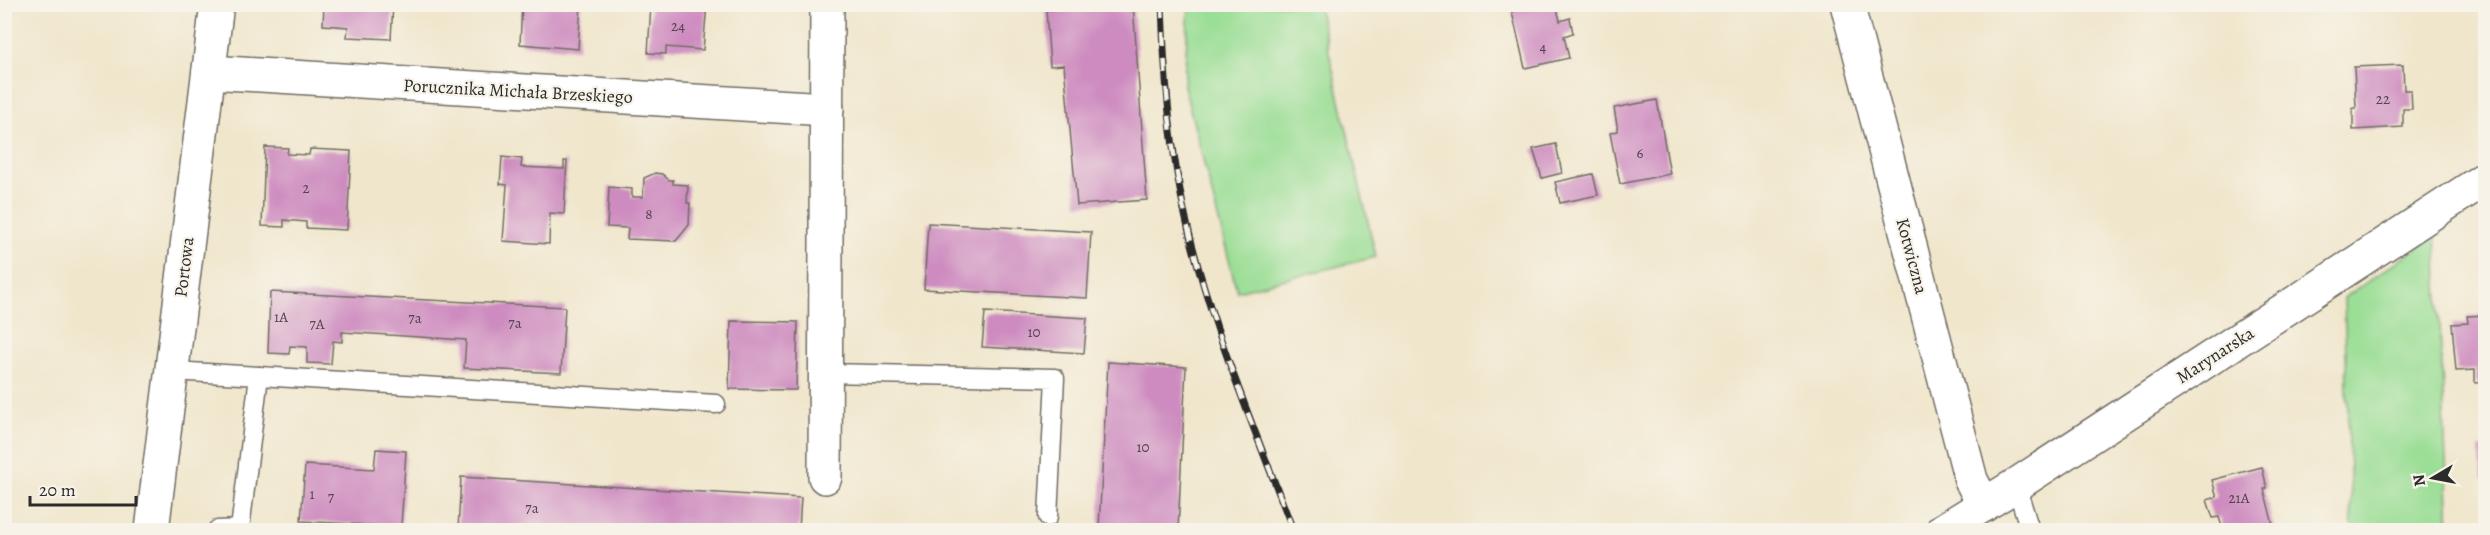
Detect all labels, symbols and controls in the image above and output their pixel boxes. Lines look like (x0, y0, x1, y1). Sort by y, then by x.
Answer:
house number: 24 (671, 16, 685, 36)
house number: 4 (1540, 37, 1547, 57)
street label: Porucznika Michała Brzeskiego (403, 73, 633, 109)
house number: 22 (2376, 89, 2390, 109)
house number: 6 (1637, 143, 1644, 163)
house number: 2 (302, 178, 310, 198)
house number: 8 (645, 204, 653, 224)
street label: Kotwiczna (1890, 215, 1934, 297)
street label: Portowa (168, 235, 200, 298)
house number: 1A (274, 307, 288, 327)
house number: 7a (408, 308, 422, 328)
house number: 7a (508, 313, 522, 333)
house number: 7A (309, 314, 325, 334)
street label: Marynarska (2172, 321, 2259, 389)
house number: 10 (1027, 322, 1041, 342)
house number: 10 (1136, 437, 1150, 457)
north arrow (2403, 448, 2463, 508)
scale bar (30, 469, 136, 507)
text: N (2407, 472, 2431, 488)
text: 20 m (39, 478, 76, 502)
house number: 1 (309, 484, 315, 504)
house number: 7 (328, 487, 335, 507)
house number: 21A (2228, 488, 2250, 508)
house number: 7a (525, 498, 539, 518)

